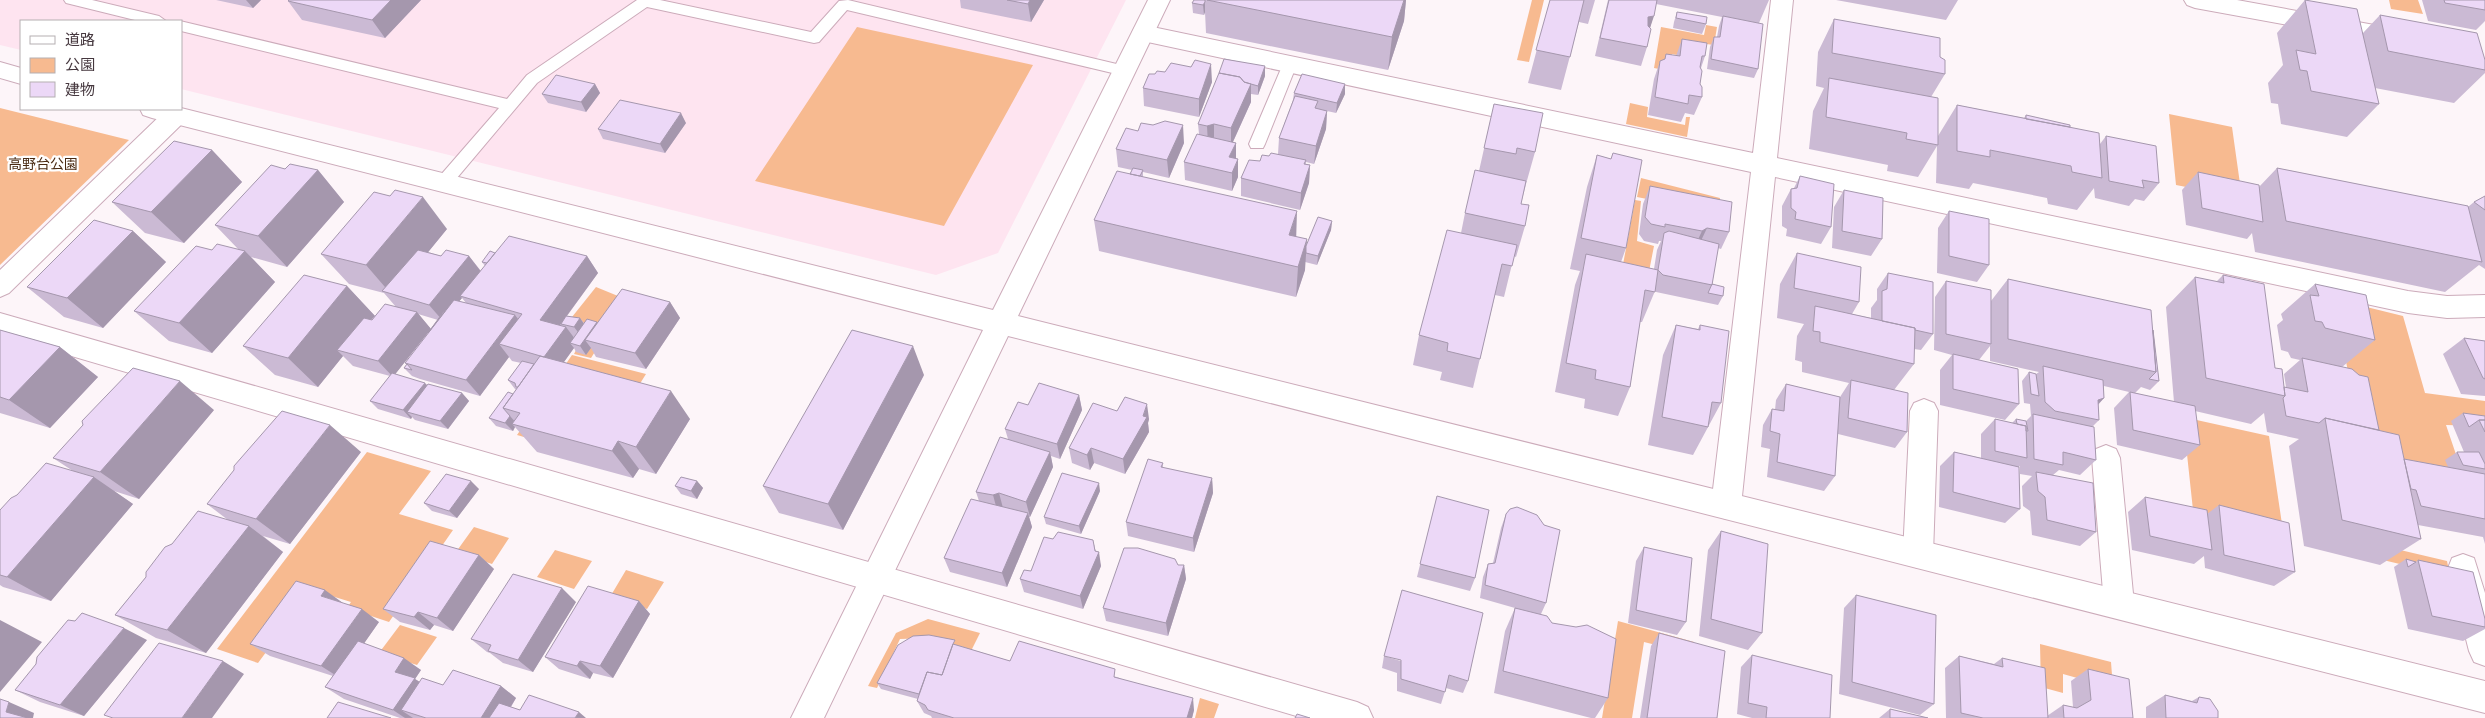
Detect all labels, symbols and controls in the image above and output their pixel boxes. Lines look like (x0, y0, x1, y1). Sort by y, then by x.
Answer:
legend (20, 20, 182, 110)
text: 道路 (65, 30, 95, 48)
text: 公園 (65, 55, 95, 73)
text: 建物 (65, 80, 95, 98)
park label: 高野台公園 (8, 155, 78, 172)

